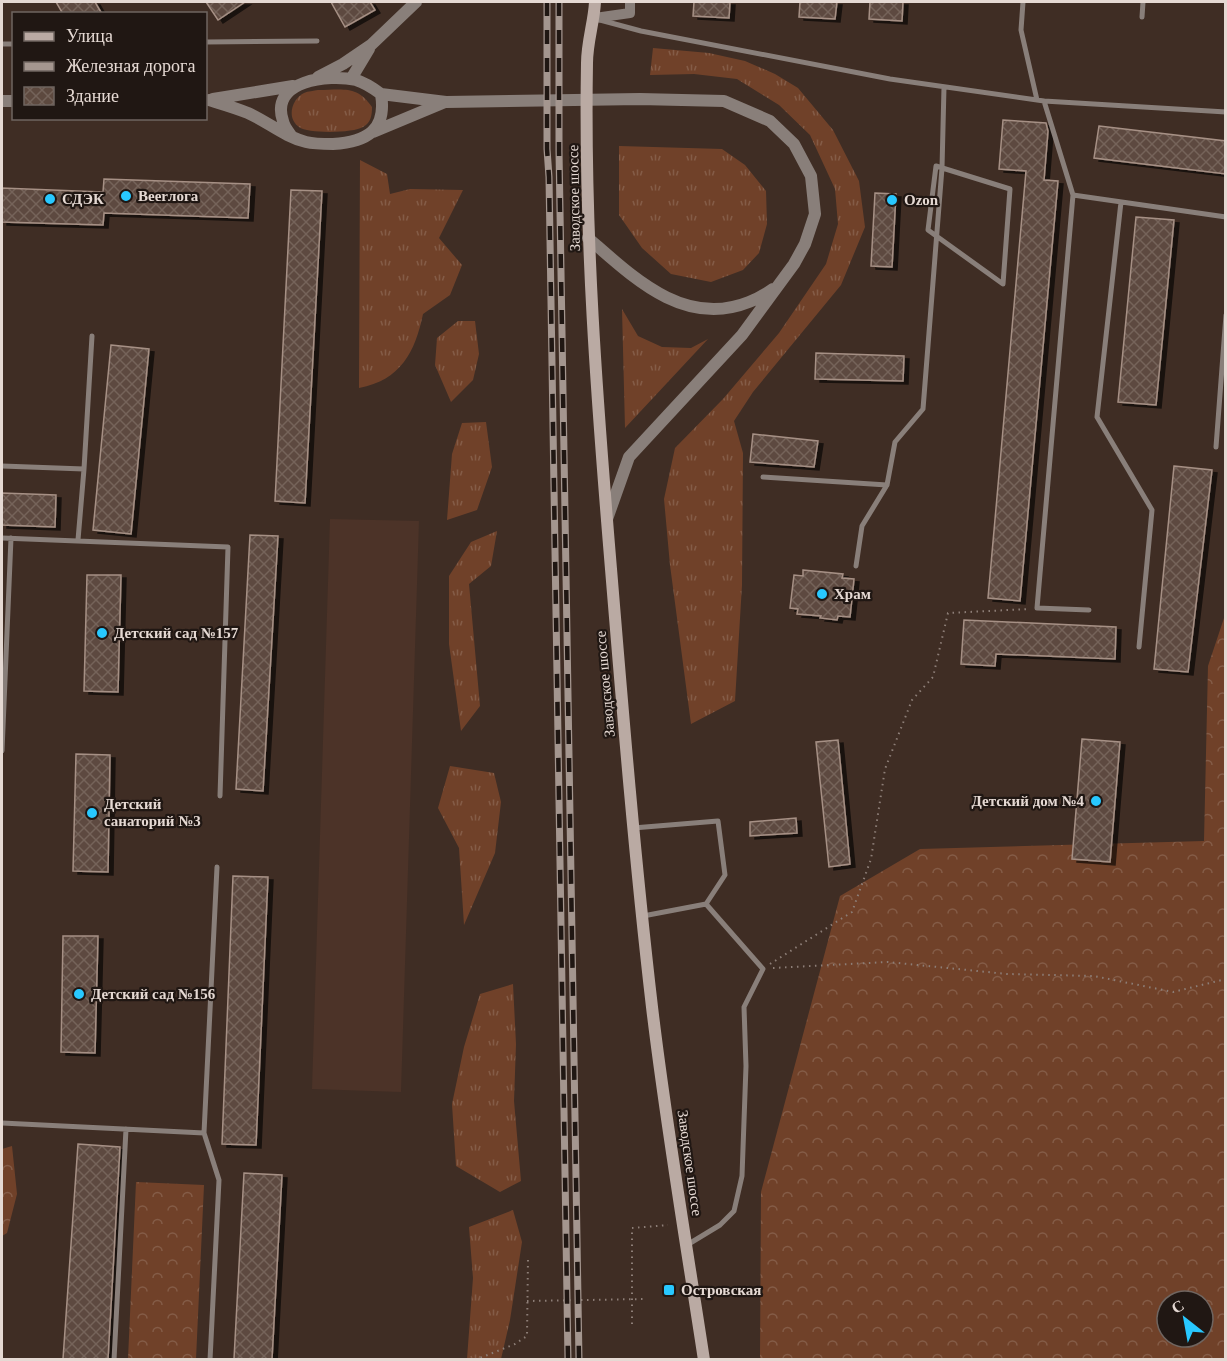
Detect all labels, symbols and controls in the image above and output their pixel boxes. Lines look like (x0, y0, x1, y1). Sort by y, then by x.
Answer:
legend (12, 12, 207, 120)
text: Улица (66, 26, 113, 46)
text: Железная дорога (66, 56, 195, 76)
text: Здание (66, 86, 119, 106)
street label: Заводское шоссе (565, 144, 583, 251)
place label: Beerлога (138, 188, 199, 204)
marker: Beerлога (119, 189, 133, 203)
place label: СДЭК (62, 191, 104, 207)
marker: СДЭК (43, 192, 57, 206)
place label: Ozon (904, 192, 939, 208)
marker: Ozon (885, 193, 899, 207)
place label: Храм (834, 586, 871, 602)
marker: Храм (815, 587, 829, 601)
place label: Детский сад №157 (114, 625, 239, 641)
marker: Детский сад №157 (95, 626, 109, 640)
street label: Заводское шоссе (592, 630, 618, 738)
place label: Детский дом №4 (972, 793, 1084, 809)
marker: Детский дом №4 (1089, 794, 1103, 808)
place label: Детский санаторий №3 (104, 796, 201, 829)
marker: Детский санаторий №3 (85, 806, 99, 820)
place label: Детский сад №156 (91, 986, 216, 1002)
marker: Детский сад №156 (72, 987, 86, 1001)
street label: Заводское шоссе (675, 1109, 705, 1217)
place label: Островская (681, 1282, 761, 1298)
marker: Островская (662, 1283, 676, 1297)
north arrow (1155, 1289, 1215, 1349)
text: С (1168, 1296, 1187, 1317)

